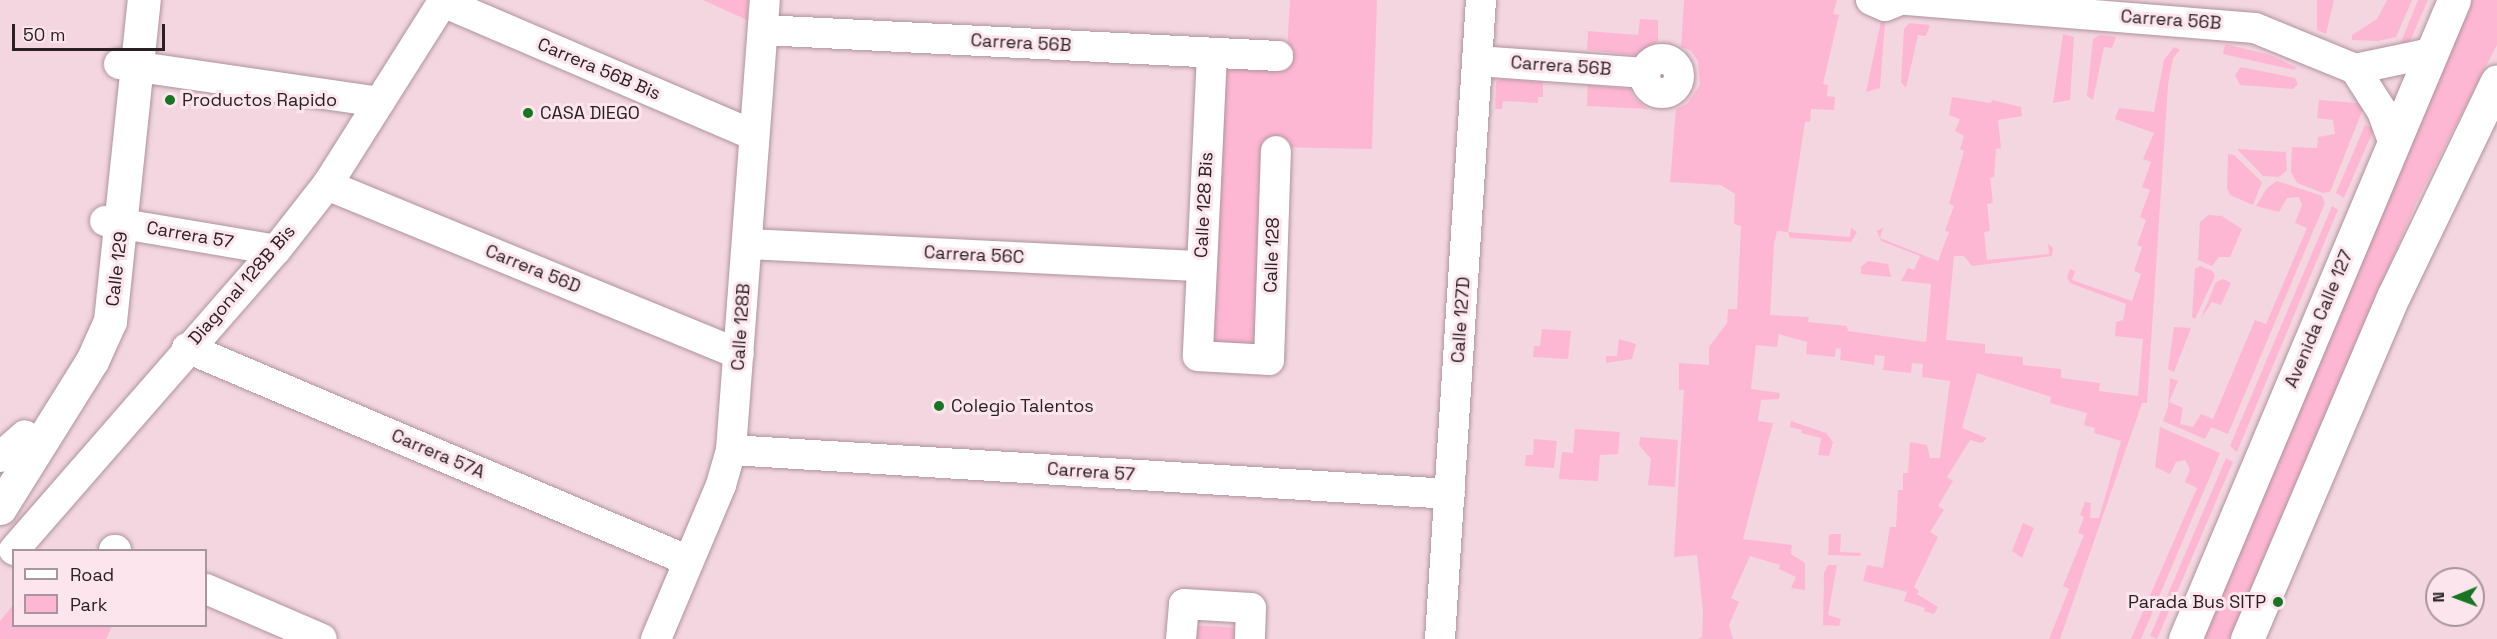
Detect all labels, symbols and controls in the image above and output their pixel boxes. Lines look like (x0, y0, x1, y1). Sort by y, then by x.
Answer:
street label: Carrera 56B (2120, 6, 2222, 34)
scale bar (15, 12, 168, 50)
text: 50 m (23, 23, 65, 46)
street label: Carrera 56B (970, 30, 1072, 56)
street label: Carrera 56B Bis (534, 33, 664, 105)
street label: Carrera 56B (1510, 52, 1612, 80)
place label: Productos Rapido (182, 89, 337, 111)
marker: Productos Rapido (163, 93, 177, 107)
place label: CASA DIEGO (540, 102, 640, 124)
marker: CASA DIEGO (521, 106, 535, 120)
street label: Calle 128 Bis (1190, 151, 1218, 259)
street label: Carrera 57 (145, 217, 235, 253)
street label: Calle 128 (1260, 217, 1284, 293)
street label: Diagonal 128B Bis (184, 221, 300, 349)
street label: Calle 129 (102, 230, 132, 308)
street label: Carrera 56D (482, 240, 584, 298)
street label: Carrera 56C (923, 242, 1025, 268)
street label: Avenida Calle 127 (2280, 247, 2358, 391)
street label: Calle 127D (1447, 276, 1475, 364)
street label: Calle 128B (727, 283, 755, 371)
place label: Colegio Talentos (951, 395, 1094, 417)
marker: Colegio Talentos (932, 399, 946, 413)
street label: Carrera 57A (388, 425, 488, 483)
street label: Carrera 57 (1046, 458, 1136, 486)
legend (12, 549, 207, 627)
text: Road (70, 563, 114, 586)
north arrow (2425, 567, 2485, 627)
place label: Parada Bus SITP (2128, 591, 2266, 613)
text: N (2428, 592, 2449, 603)
text: Park (70, 593, 107, 616)
marker: Parada Bus SITP (2271, 595, 2285, 609)

